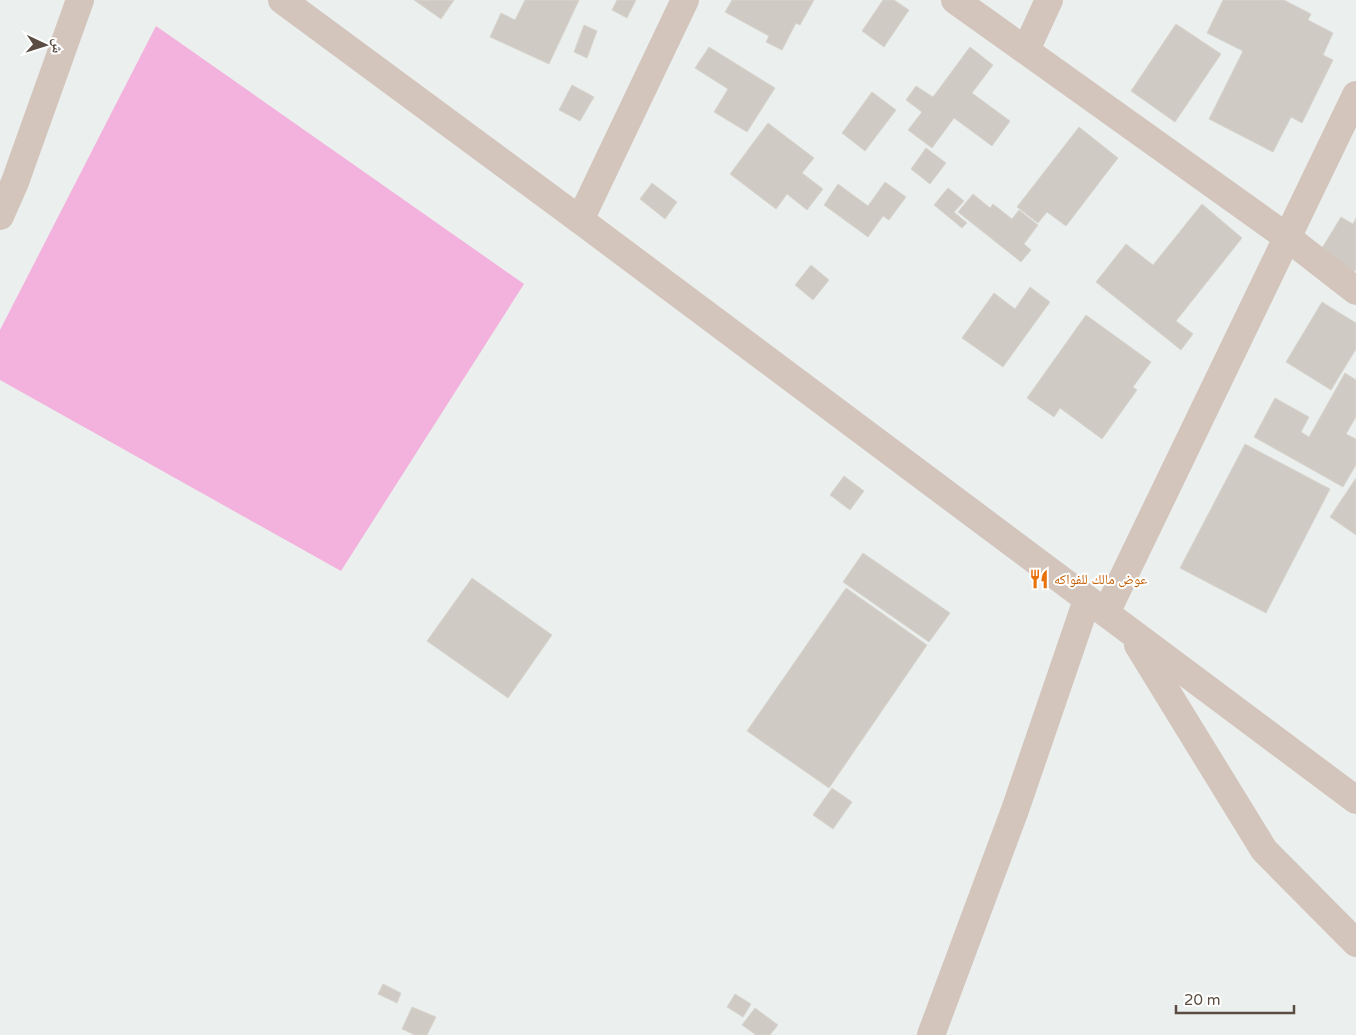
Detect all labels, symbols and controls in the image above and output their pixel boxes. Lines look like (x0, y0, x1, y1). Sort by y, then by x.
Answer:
north arrow (20, 20, 70, 70)
text: ش (48, 38, 66, 54)
restaurant icon: عوض مالك للفواكه (1028, 568, 1050, 590)
place label: عوض مالك للفواكه (1054, 571, 1147, 588)
scale bar (1176, 982, 1294, 1014)
text: 20 m (1184, 991, 1221, 1009)

